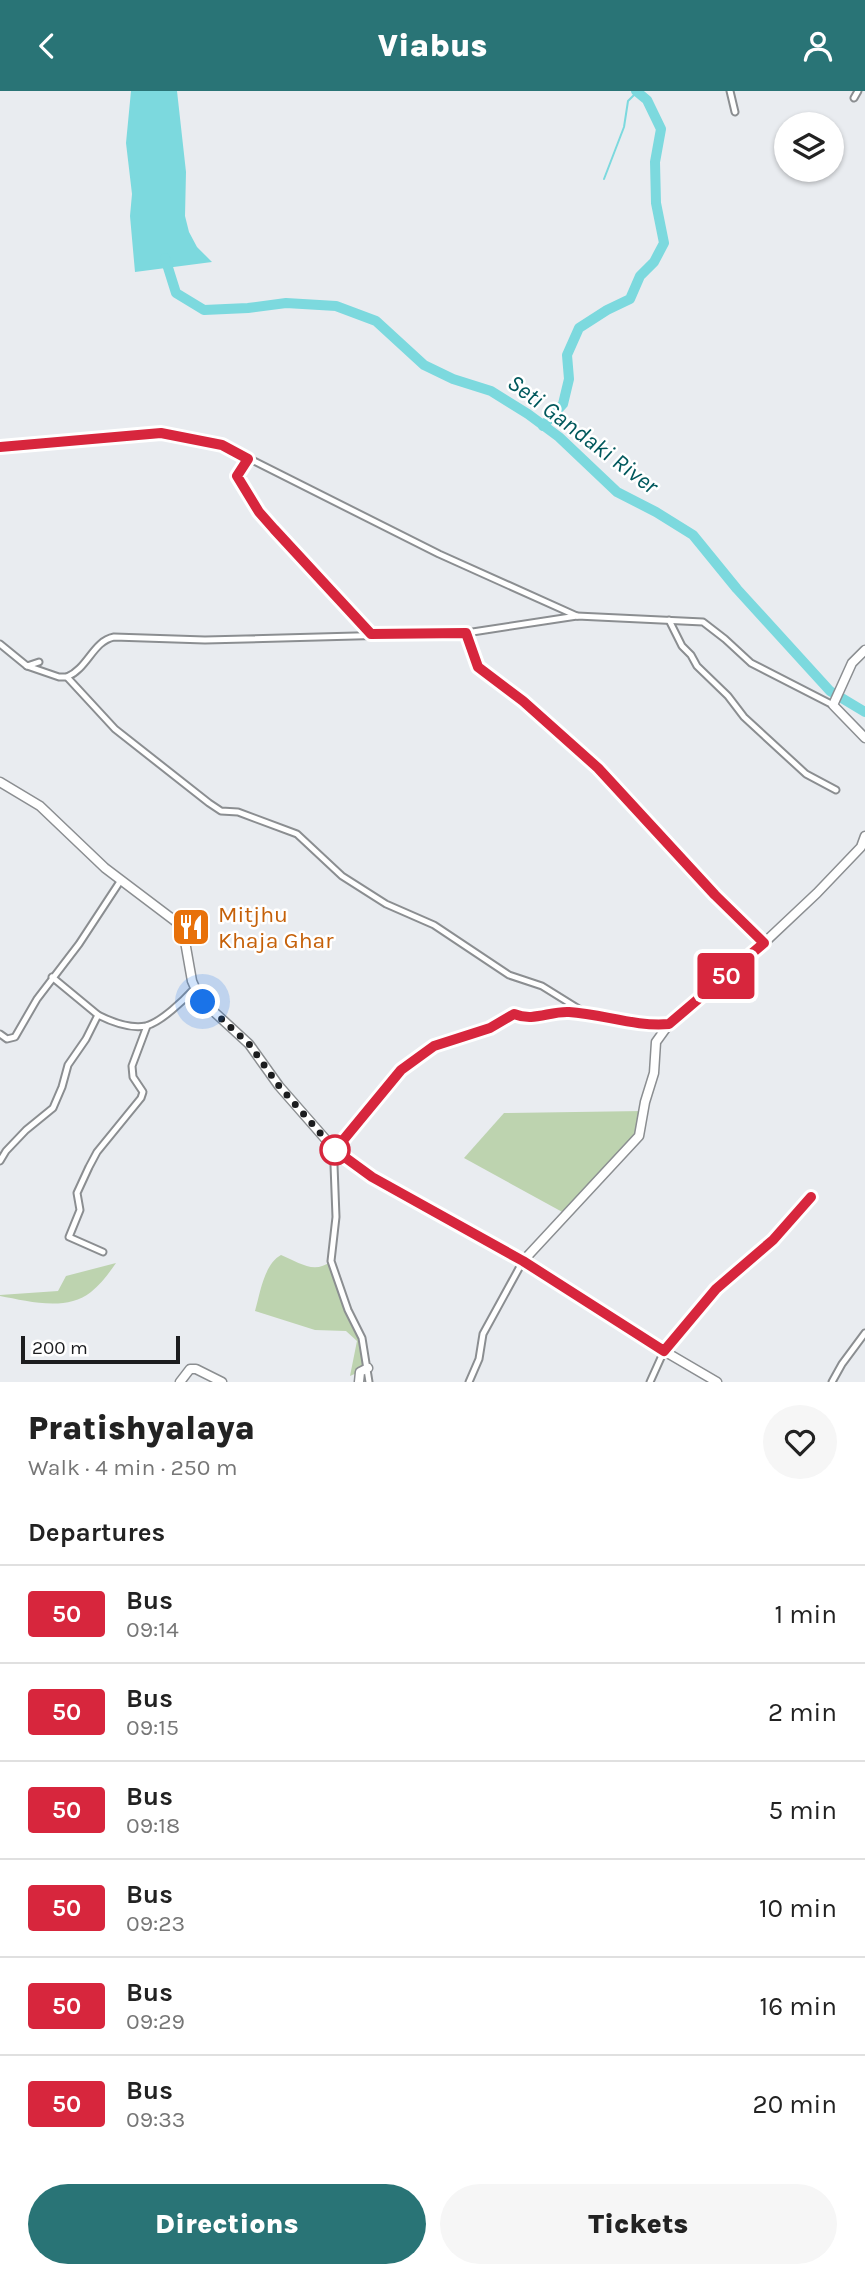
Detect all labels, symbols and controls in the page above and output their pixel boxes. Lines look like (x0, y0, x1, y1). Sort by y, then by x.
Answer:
icon: back (28, 27, 66, 65)
text: Viabus (377, 27, 488, 64)
icon: person (799, 27, 837, 65)
map controls (774, 112, 844, 182)
button: layers (774, 112, 844, 182)
water label: Seti Gandaki River (502, 368, 665, 500)
place label: Mitjhu Khaja Ghar (218, 901, 334, 954)
restaurant icon: Mitjhu Khaja Ghar (170, 906, 212, 948)
line badge: 50 (694, 953, 758, 999)
text: 50 (711, 962, 741, 990)
your location (185, 984, 220, 1019)
unlabelled marker (320, 1135, 350, 1165)
scale bar (21, 1333, 180, 1365)
text: 200 m (32, 1337, 88, 1359)
button: heart (763, 1405, 837, 1479)
text: Pratishyalaya (28, 1409, 255, 1447)
text: Walk · 4 min · 250 m (28, 1454, 237, 1481)
text: Departures (28, 1517, 165, 1548)
text: Bus (126, 1585, 173, 1616)
text: 1 min (774, 1599, 837, 1630)
text: 50 (52, 1600, 81, 1628)
text: 09:14 (126, 1616, 179, 1643)
text: Bus (126, 1683, 173, 1714)
text: 2 min (768, 1697, 837, 1728)
text: 50 (52, 1698, 81, 1726)
text: 09:15 (126, 1714, 179, 1741)
text: Bus (126, 1781, 173, 1812)
text: 5 min (768, 1795, 837, 1826)
text: 50 (52, 1796, 81, 1824)
text: 09:18 (126, 1812, 180, 1839)
text: Bus (126, 1879, 173, 1910)
text: 10 min (759, 1893, 837, 1924)
text: 50 (52, 1894, 81, 1922)
text: 09:23 (126, 1910, 185, 1937)
text: Bus (126, 1977, 173, 2008)
text: 16 min (760, 1991, 837, 2022)
text: 50 (52, 1992, 81, 2020)
text: 09:29 (126, 2008, 185, 2035)
text: Bus (126, 2075, 173, 2106)
text: 20 min (753, 2089, 837, 2120)
text: 50 (52, 2090, 81, 2118)
text: 09:33 (126, 2106, 185, 2133)
button: Directions (28, 2184, 426, 2264)
button: Tickets (440, 2184, 837, 2264)

